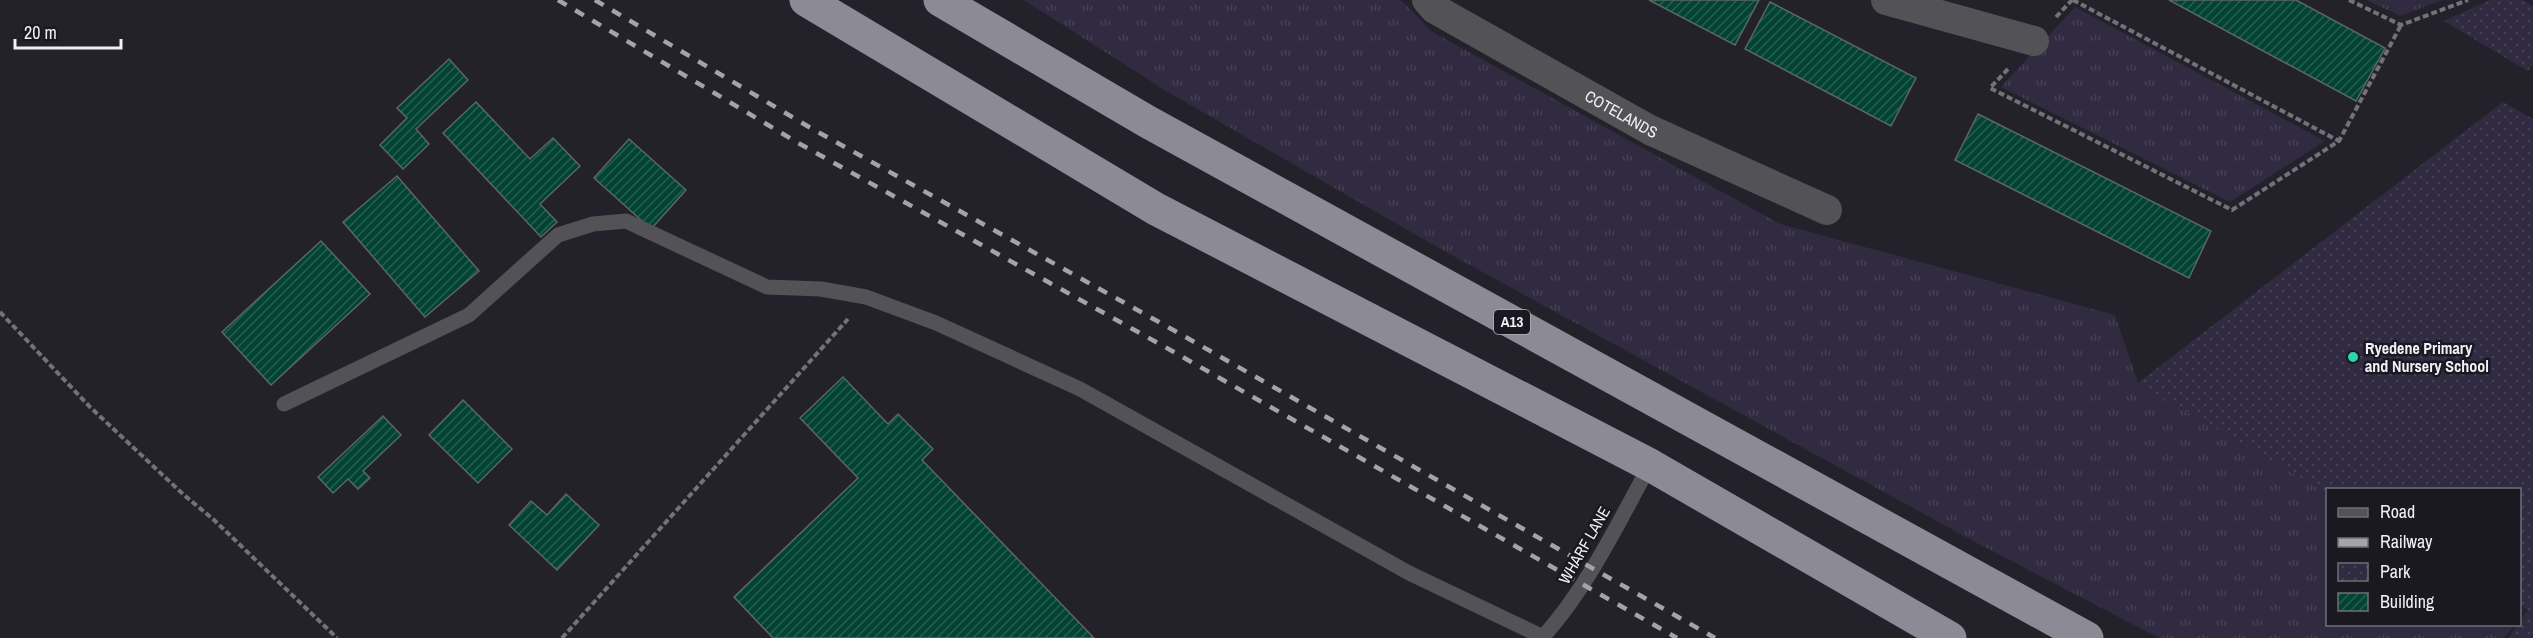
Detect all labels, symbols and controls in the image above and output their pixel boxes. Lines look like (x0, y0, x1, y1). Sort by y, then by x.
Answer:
scale bar (15, 12, 122, 50)
text: 20 m (24, 20, 57, 45)
street label: COTELANDS (1581, 85, 1661, 143)
road number: A13 (1494, 310, 1530, 334)
place label: Ryedene Primary and Nursery School (2365, 337, 2489, 377)
marker: Ryedene Primary and Nursery School (2346, 350, 2360, 364)
legend (2326, 488, 2521, 626)
text: Road (2380, 499, 2415, 524)
street label: WHARF LANE (1553, 502, 1615, 588)
text: Railway (2380, 529, 2433, 554)
text: Park (2380, 559, 2411, 584)
text: Building (2380, 589, 2435, 614)

